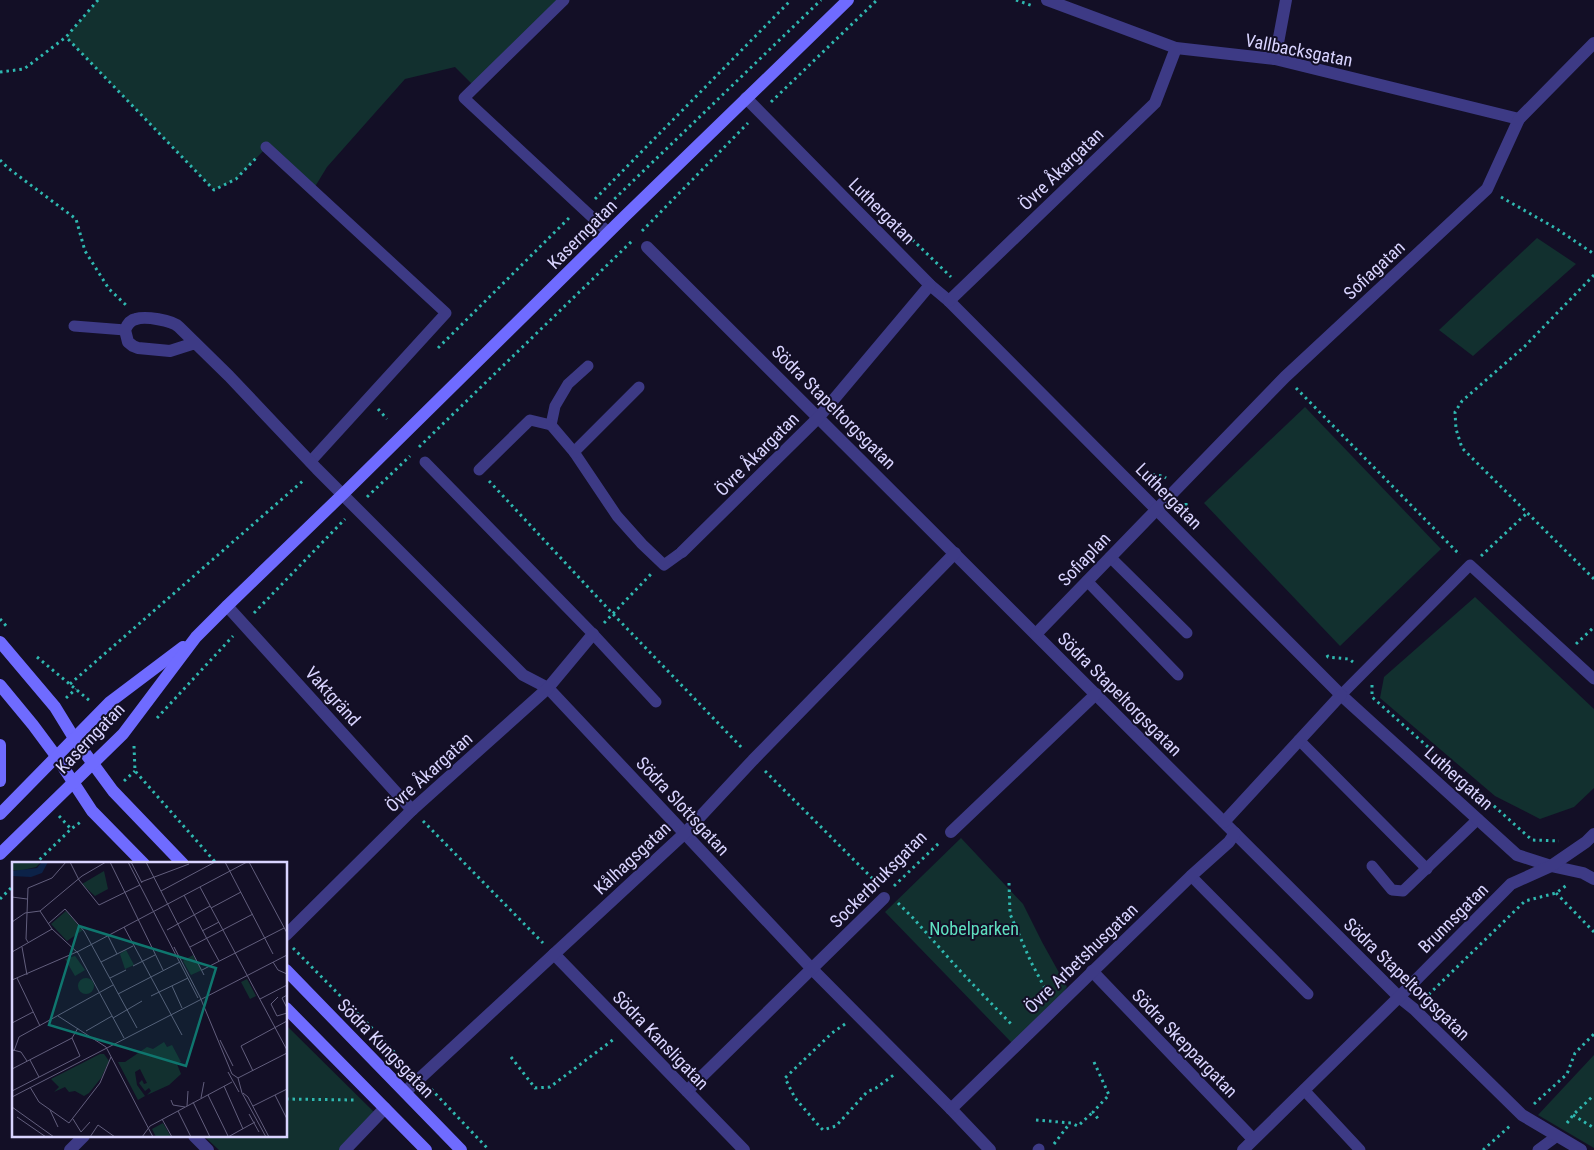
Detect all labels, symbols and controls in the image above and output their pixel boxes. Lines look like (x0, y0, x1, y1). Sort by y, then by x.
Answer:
street label: Vallbacksgatan (1244, 29, 1354, 71)
street label: Övre Åkargatan (1014, 123, 1108, 214)
street label: Luthergatan (845, 174, 919, 248)
street label: Kaserngatan (543, 195, 621, 273)
street label: Sofiagatan (1339, 236, 1409, 304)
street label: Södra Stapeltorgsgatan (768, 341, 900, 473)
street label: Övre Åkargatan (710, 407, 803, 500)
street label: Luthergatan (1132, 459, 1206, 533)
street label: Sofiaplan (1053, 528, 1115, 590)
street label: Södra Stapeltorgsgatan (1054, 628, 1186, 760)
street label: Vaktgränd (301, 662, 365, 730)
street label: Kaserngatan (51, 699, 129, 777)
street label: Övre Åkargatan (381, 727, 477, 816)
street label: Luthergatan (1420, 742, 1498, 814)
street label: Södra Slottsgatan (632, 753, 734, 859)
street label: Kålhagsgatan (589, 817, 675, 899)
street label: Sockerbruksgatan (825, 826, 931, 932)
inset map (12, 862, 288, 1138)
street label: Brunnsgatan (1414, 879, 1492, 957)
street label: Övre Arbetshusgatan (1020, 899, 1142, 1017)
street label: Södra Stapeltorgsgatan (1340, 914, 1474, 1044)
park label: Nobelparken (929, 918, 1019, 939)
street label: Södra Skeppargatan (1128, 984, 1242, 1102)
street label: Södra Kansligatan (609, 986, 713, 1094)
street label: Södra Kungsgatan (333, 994, 439, 1102)

